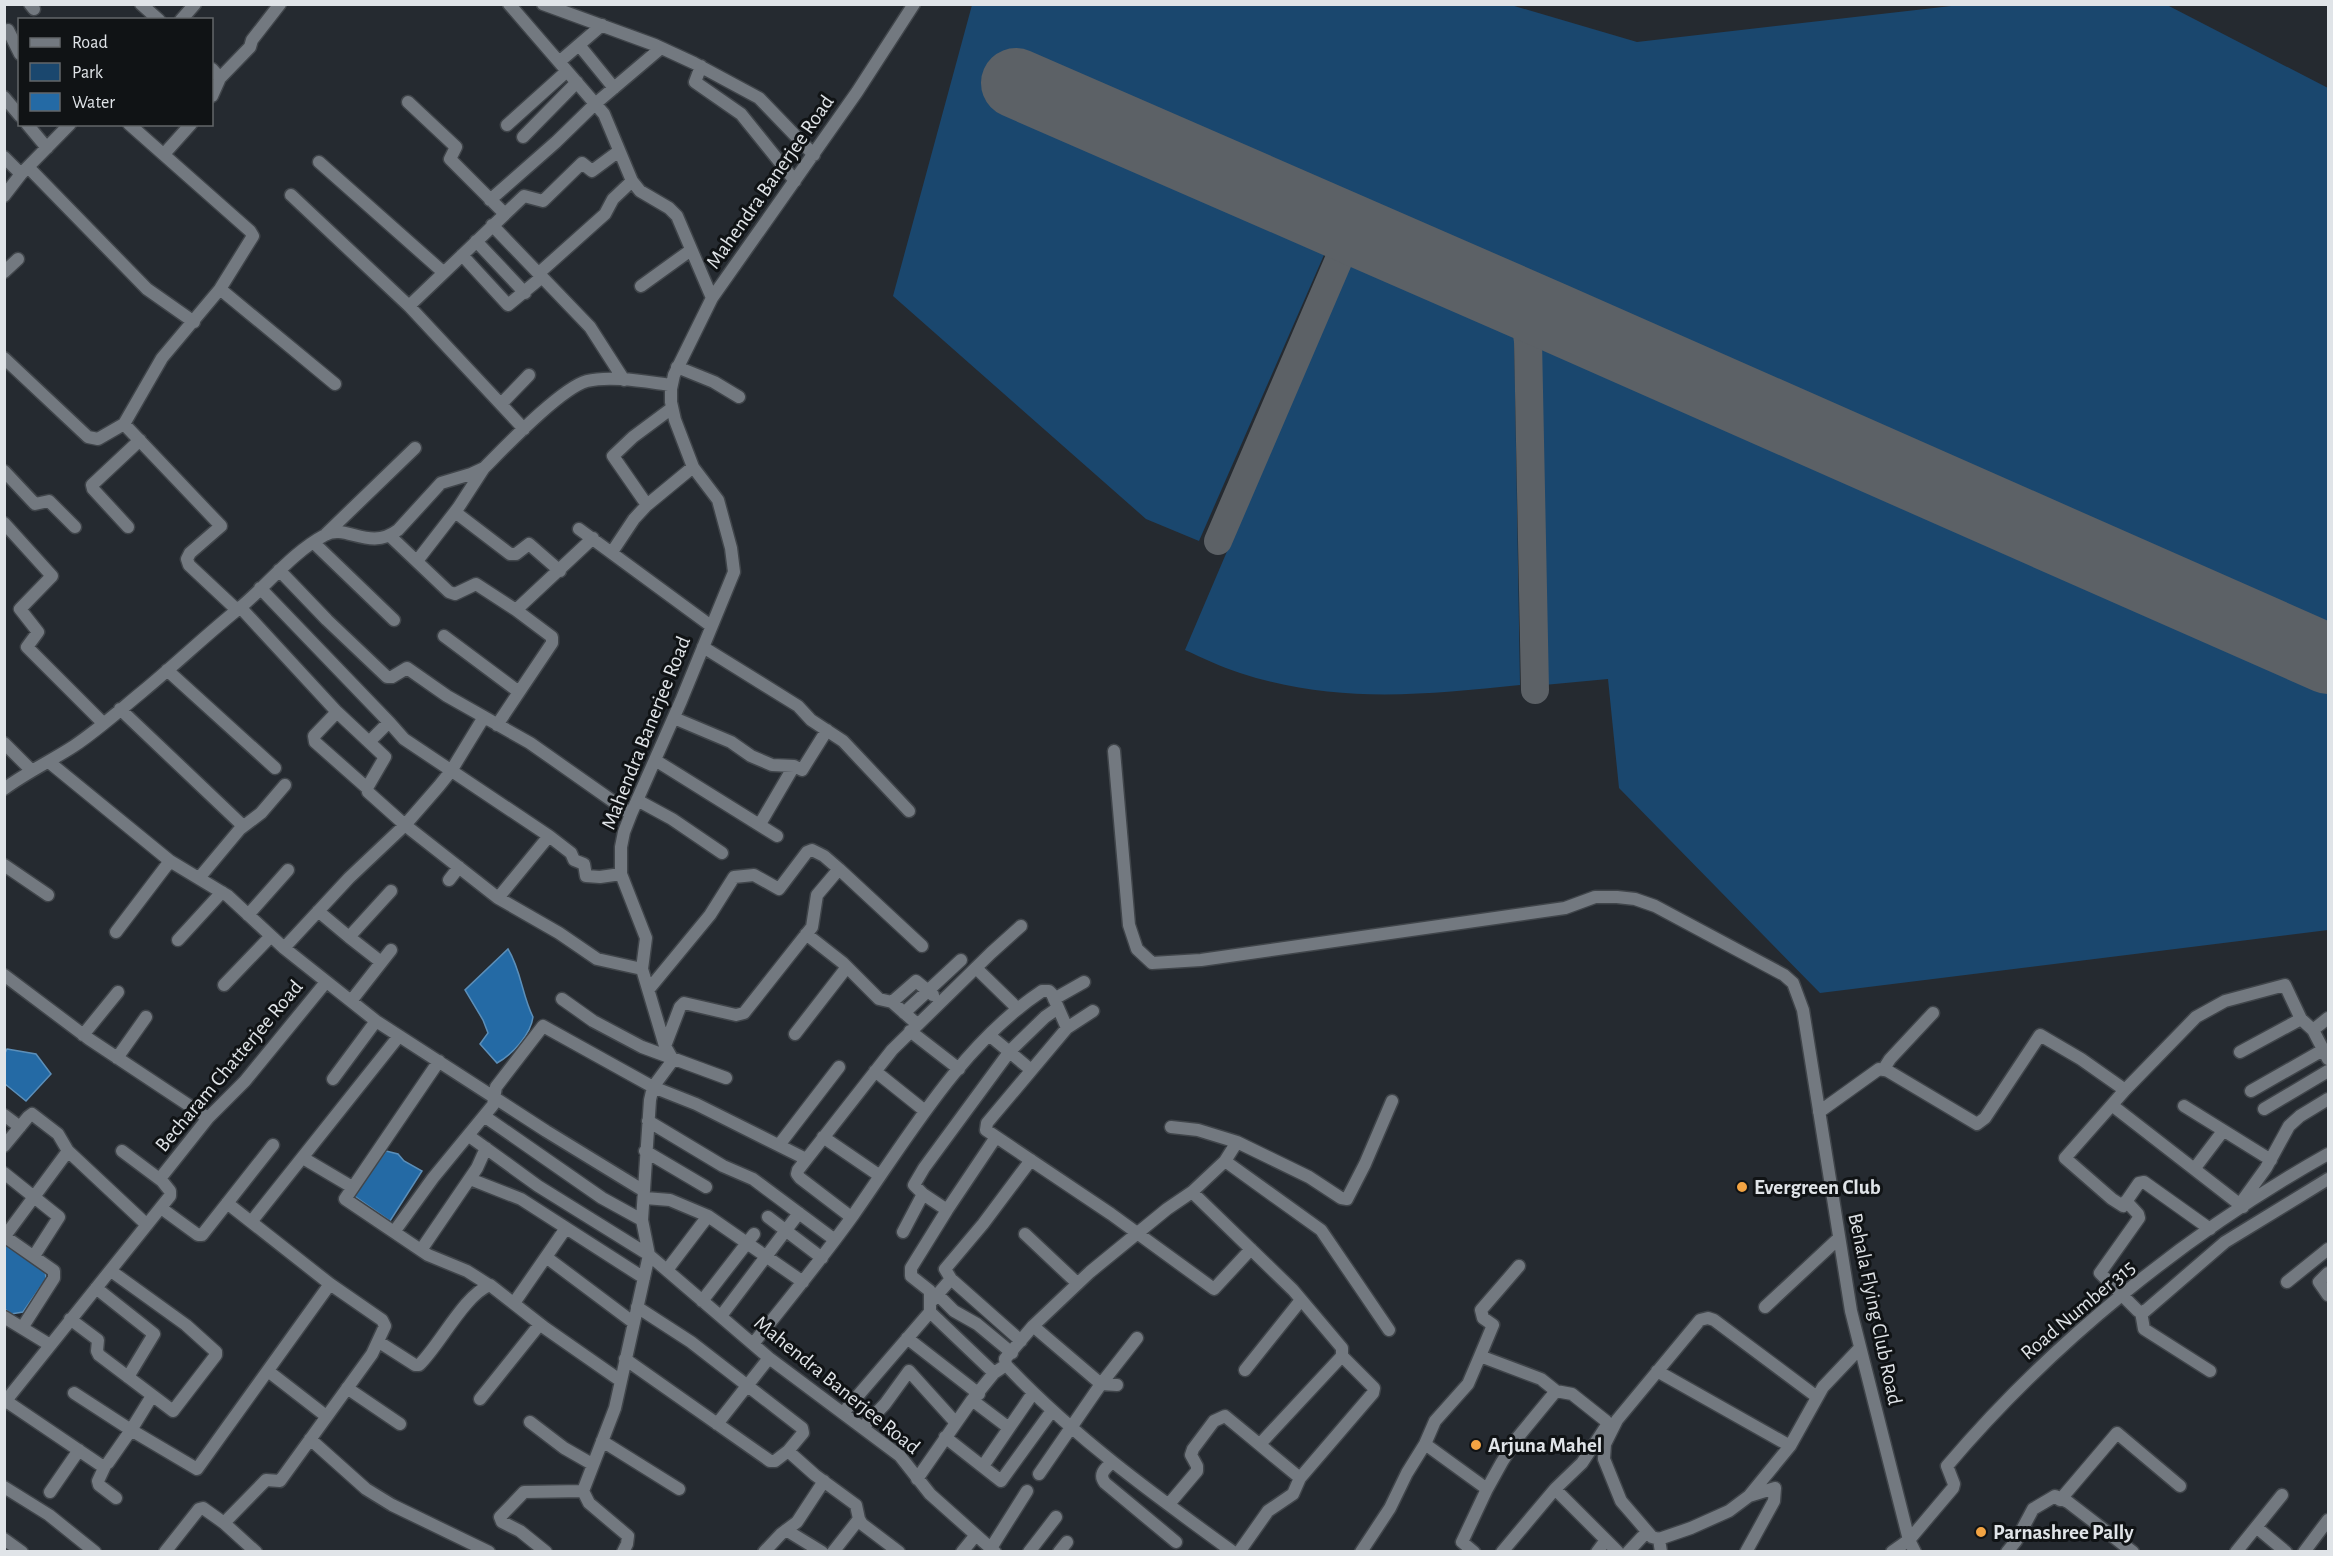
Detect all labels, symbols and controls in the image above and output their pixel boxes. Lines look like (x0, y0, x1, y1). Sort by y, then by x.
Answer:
legend (18, 18, 213, 126)
text: Road (72, 34, 108, 52)
text: Park (72, 64, 104, 82)
street label: Mahendra Banerjee Road (702, 91, 838, 273)
text: Water (72, 94, 115, 112)
street label: Mahendra Banerjee Road (598, 633, 694, 833)
street label: Becharam Chatterjee Road (151, 976, 307, 1156)
place label: Evergreen Club (1754, 1177, 1881, 1198)
marker: Evergreen Club (1735, 1180, 1749, 1194)
street label: Behala Flying Club Road (1844, 1211, 1906, 1407)
street label: Road Number 315 (2017, 1256, 2139, 1364)
street label: Mahendra Banerjee Road (750, 1312, 924, 1458)
place label: Arjuna Mahel (1488, 1435, 1602, 1456)
marker: Arjuna Mahel (1469, 1438, 1483, 1452)
place label: Parnashree Pally (1993, 1522, 2134, 1543)
marker: Parnashree Pally (1974, 1525, 1988, 1539)

